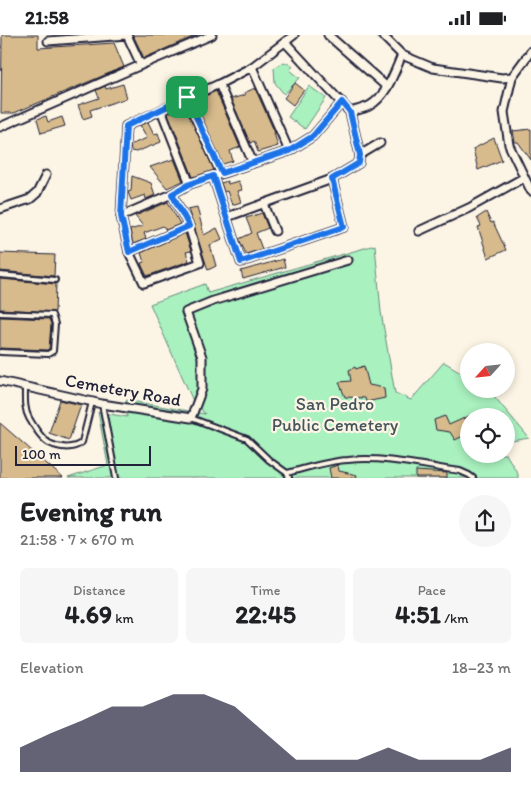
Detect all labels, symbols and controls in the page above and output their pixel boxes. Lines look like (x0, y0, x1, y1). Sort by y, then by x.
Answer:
text: 21:58 (25, 6, 69, 29)
pin (166, 76, 208, 118)
icon: arrive (173, 83, 201, 111)
north arrow (460, 343, 515, 397)
map controls (460, 343, 515, 463)
street label: Cemetery Road (63, 369, 183, 411)
park label: San Pedro Public Cemetery (272, 393, 399, 436)
button: locate (460, 408, 515, 463)
scale bar (15, 443, 151, 466)
text: 100 m (22, 446, 61, 463)
text: Evening run (20, 494, 162, 528)
button: share (459, 495, 511, 547)
text: 21:58 · 7 × 670 m (20, 530, 134, 549)
text: Distance (73, 582, 125, 599)
text: Time (251, 582, 280, 599)
text: Pace (418, 582, 446, 599)
text: 4.69 (65, 599, 112, 629)
text: 22:45 (235, 599, 296, 629)
text: 4:51 (395, 599, 441, 629)
text: km (112, 610, 134, 627)
text: /km (441, 610, 469, 627)
text: Elevation (20, 658, 84, 677)
text: 18–23 m (452, 658, 511, 677)

